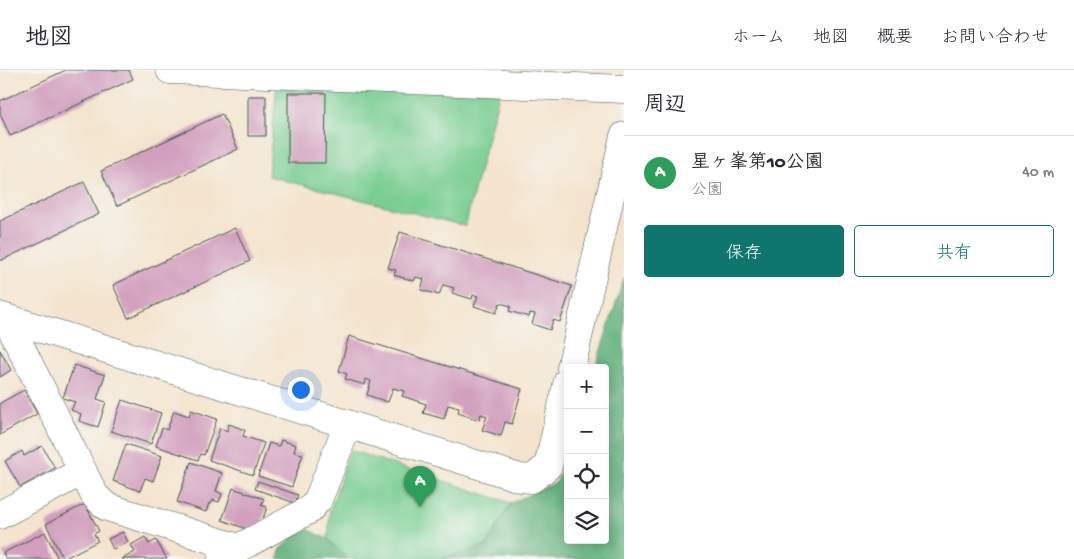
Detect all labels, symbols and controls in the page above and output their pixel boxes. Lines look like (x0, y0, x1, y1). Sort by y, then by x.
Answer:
text: 地図 (25, 25, 73, 54)
text: ホーム (732, 28, 785, 49)
text: 地図 (813, 28, 849, 49)
text: 概要 (877, 28, 913, 49)
text: お問い合わせ (941, 28, 1049, 49)
text: 周辺 (644, 94, 686, 119)
text: 星ヶ峯第10公園 (691, 152, 823, 175)
text: A (655, 164, 665, 183)
text: 40 m (1022, 164, 1054, 183)
text: 公園 (691, 182, 723, 201)
button: 保存 (644, 225, 844, 277)
button: 共有 (854, 225, 1054, 277)
map controls (564, 364, 609, 544)
button: + (564, 364, 609, 409)
your location (288, 377, 314, 403)
button: − (564, 409, 609, 454)
button: locate (564, 454, 609, 499)
pin: A (404, 466, 436, 507)
button: layers (564, 499, 609, 544)

